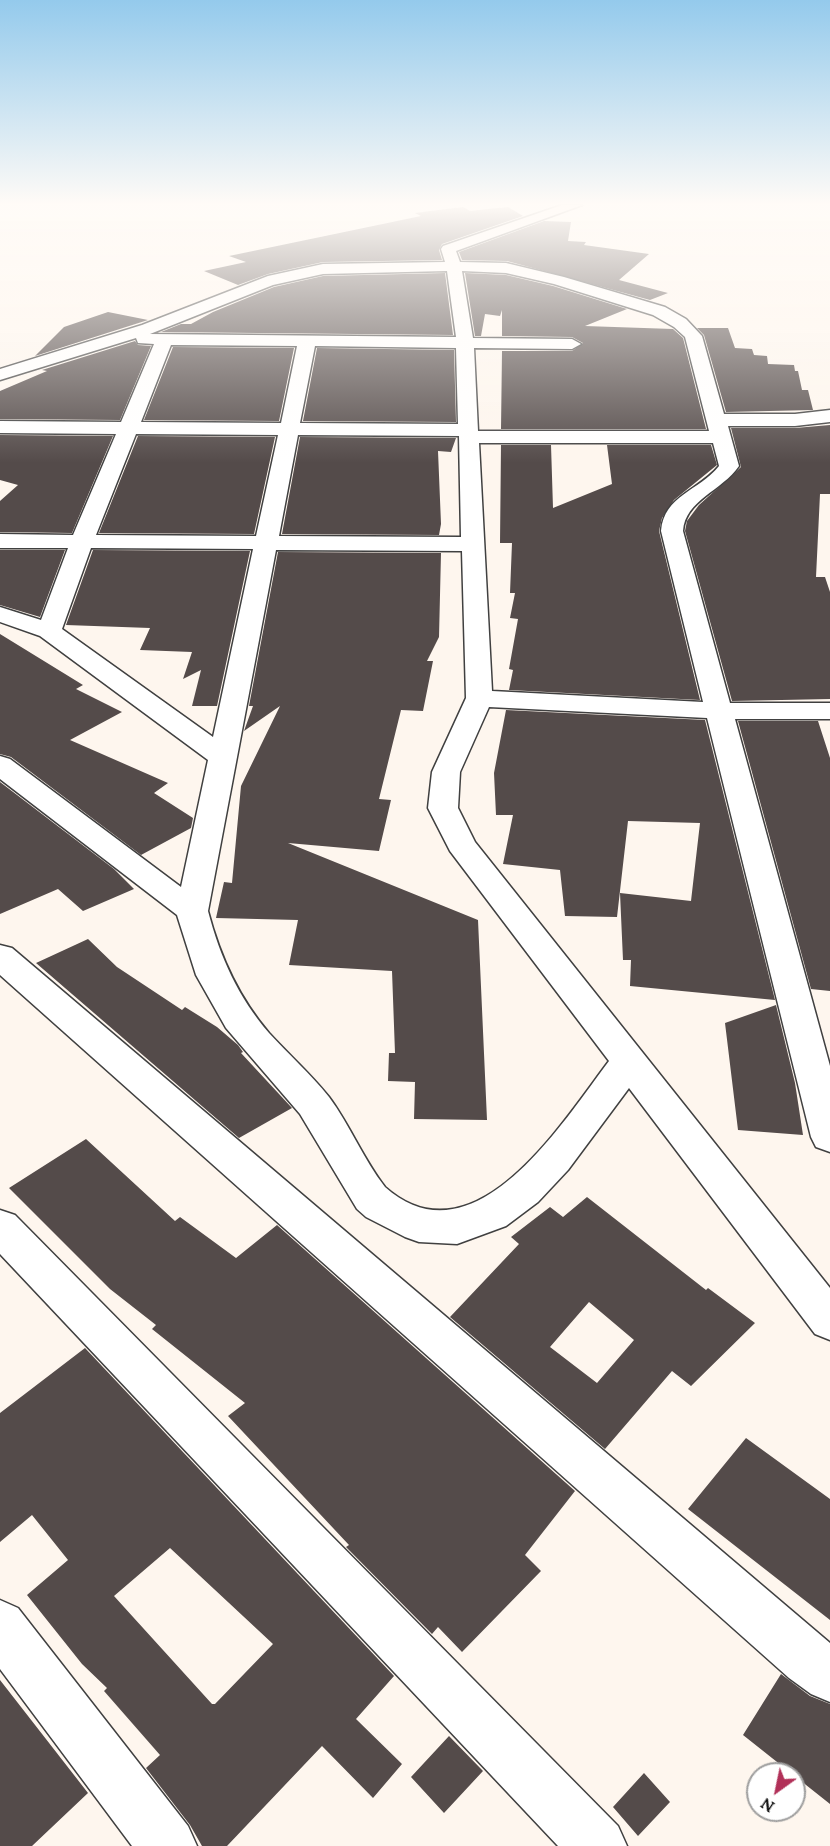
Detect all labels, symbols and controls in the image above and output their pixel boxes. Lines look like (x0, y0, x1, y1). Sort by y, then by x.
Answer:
north arrow (746, 1762, 806, 1822)
text: N (757, 1794, 778, 1817)

